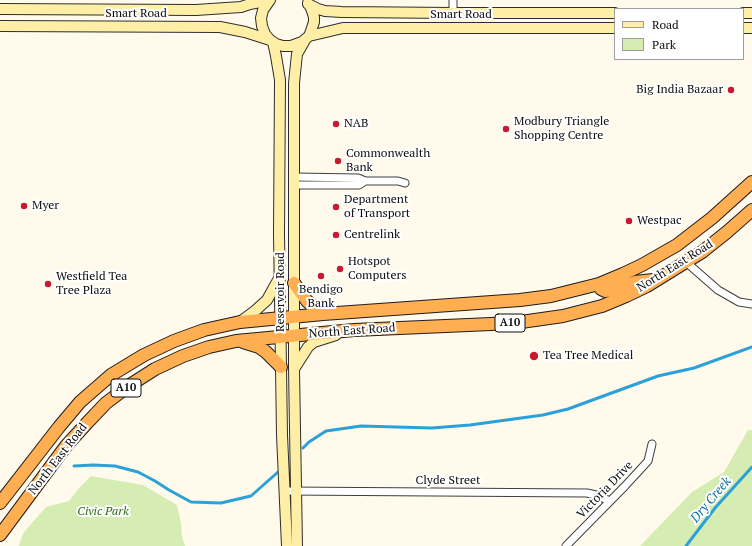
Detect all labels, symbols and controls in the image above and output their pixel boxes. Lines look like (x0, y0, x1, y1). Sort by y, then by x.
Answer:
street label: Smart Road (105, 7, 167, 21)
street label: Smart Road (430, 8, 492, 22)
legend (614, 8, 744, 60)
text: Road (652, 17, 679, 32)
text: Park (652, 37, 676, 52)
place label: Big India Bazaar (636, 83, 723, 97)
marker: Big India Bazaar (726, 85, 736, 95)
place label: Modbury Triangle Shopping Centre (514, 115, 609, 143)
place label: NAB (344, 117, 368, 131)
marker: NAB (331, 119, 341, 129)
marker: Modbury Triangle Shopping Centre (501, 124, 511, 134)
place label: Commonwealth Bank (346, 147, 430, 175)
marker: Commonwealth Bank (333, 156, 343, 166)
place label: Department of Transport (344, 193, 410, 221)
place label: Myer (32, 199, 59, 213)
marker: Myer (19, 201, 29, 211)
marker: Department of Transport (331, 202, 341, 212)
place label: Westpac (637, 214, 682, 228)
marker: Westpac (624, 216, 634, 226)
place label: Centrelink (344, 228, 400, 242)
marker: Centrelink (331, 230, 341, 240)
street label: North East Road (634, 237, 716, 295)
street label: Reservoir Road (274, 252, 288, 332)
place label: Hotspot Computers (348, 255, 406, 283)
marker: Hotspot Computers (335, 264, 345, 274)
place label: Westfield Tea Tree Plaza (56, 270, 127, 298)
marker: Bendigo Bank (316, 271, 326, 281)
marker: Westfield Tea Tree Plaza (43, 279, 53, 289)
place label: Bendigo Bank (299, 283, 343, 311)
road number: A10 (495, 314, 525, 332)
street label: North East Road (308, 321, 396, 341)
place label: Tea Tree Medical (543, 349, 633, 363)
marker: Tea Tree Medical (528, 350, 540, 362)
road number: A10 (111, 379, 141, 397)
street label: North East Road (26, 420, 90, 498)
street label: Victoria Drive (574, 458, 636, 522)
street label: Clyde Street (415, 474, 481, 488)
water label: Dry Creek (687, 474, 735, 526)
park label: Civic Park (77, 505, 129, 519)

